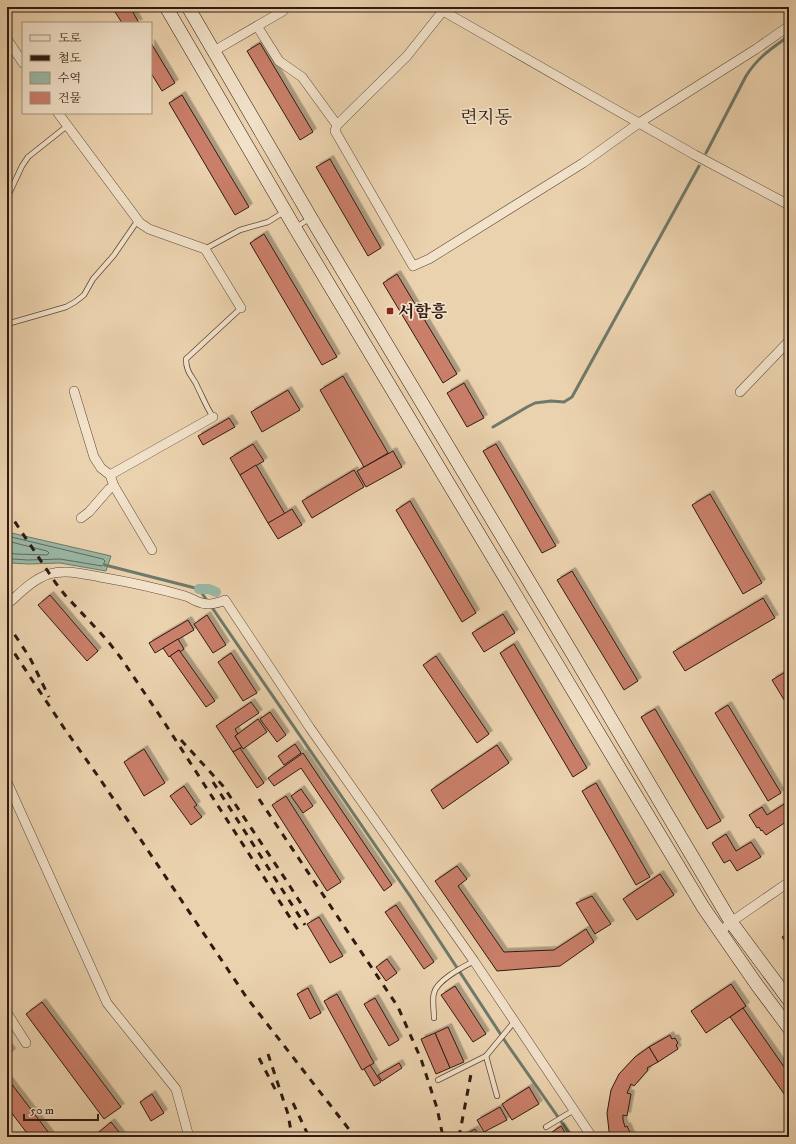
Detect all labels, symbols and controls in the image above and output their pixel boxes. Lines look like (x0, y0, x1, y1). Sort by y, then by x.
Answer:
legend (22, 22, 152, 114)
text: 도로 (58, 31, 82, 46)
text: 철도 (58, 51, 82, 66)
text: 수역 (58, 71, 81, 86)
text: 건물 (58, 91, 82, 106)
district label: 련지동 (460, 107, 512, 129)
place label: 서함흥 (398, 301, 448, 323)
marker: 서함흥 (385, 306, 395, 316)
scale bar (24, 1096, 98, 1122)
text: 50 m (30, 1103, 54, 1118)

